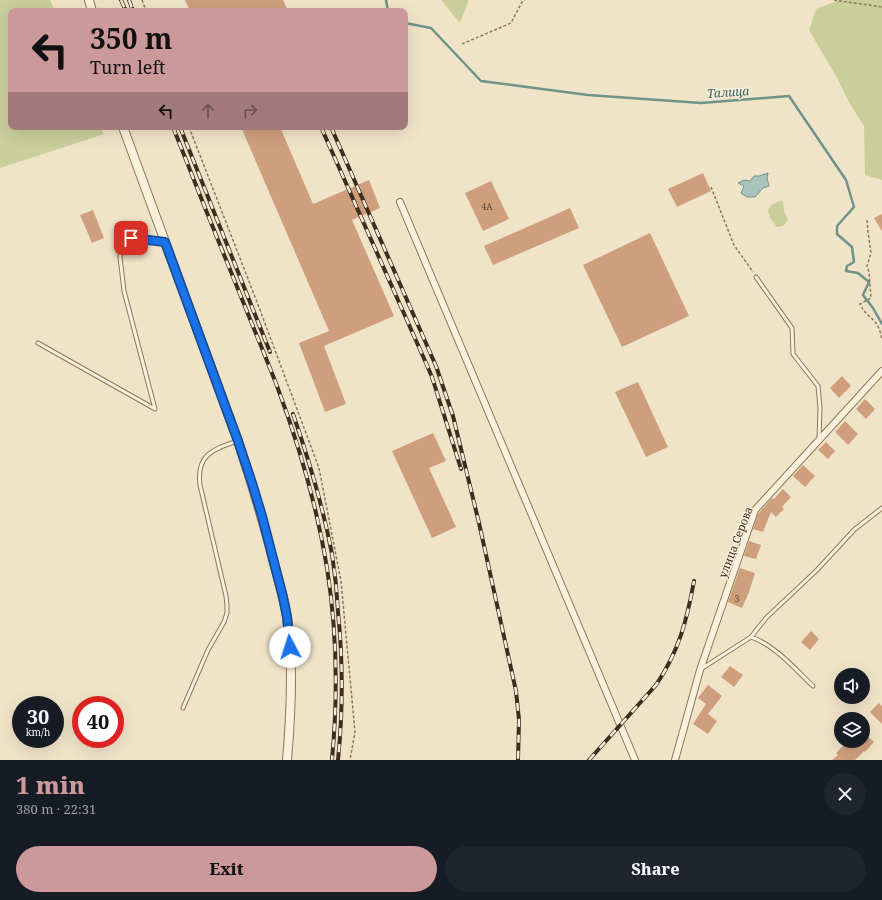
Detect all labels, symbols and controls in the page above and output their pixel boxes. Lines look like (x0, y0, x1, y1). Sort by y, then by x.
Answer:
text: 350 m (90, 19, 172, 57)
icon: left (24, 24, 76, 76)
text: Turn left (90, 55, 165, 79)
water label: Талица (706, 82, 750, 102)
icon: left (155, 100, 177, 122)
icon: ahead (197, 100, 219, 122)
icon: right (239, 100, 261, 122)
house number: 4А (481, 200, 493, 213)
pin (114, 221, 148, 255)
icon: arrive (120, 227, 142, 249)
street label: улица Серова (715, 504, 755, 580)
house number: 3 (734, 592, 740, 605)
position arrow (269, 626, 311, 668)
map controls (834, 668, 870, 748)
button: sound (834, 668, 870, 704)
speed limit sign: 40 (72, 696, 124, 748)
text: 30 (27, 703, 49, 730)
button: layers (834, 712, 870, 748)
text: km/h (26, 725, 50, 739)
text: 1 min (16, 768, 85, 801)
button: close (824, 773, 866, 815)
text: 380 m · 22:31 (16, 800, 96, 818)
button: Exit (16, 846, 437, 892)
button: Share (445, 846, 866, 892)

